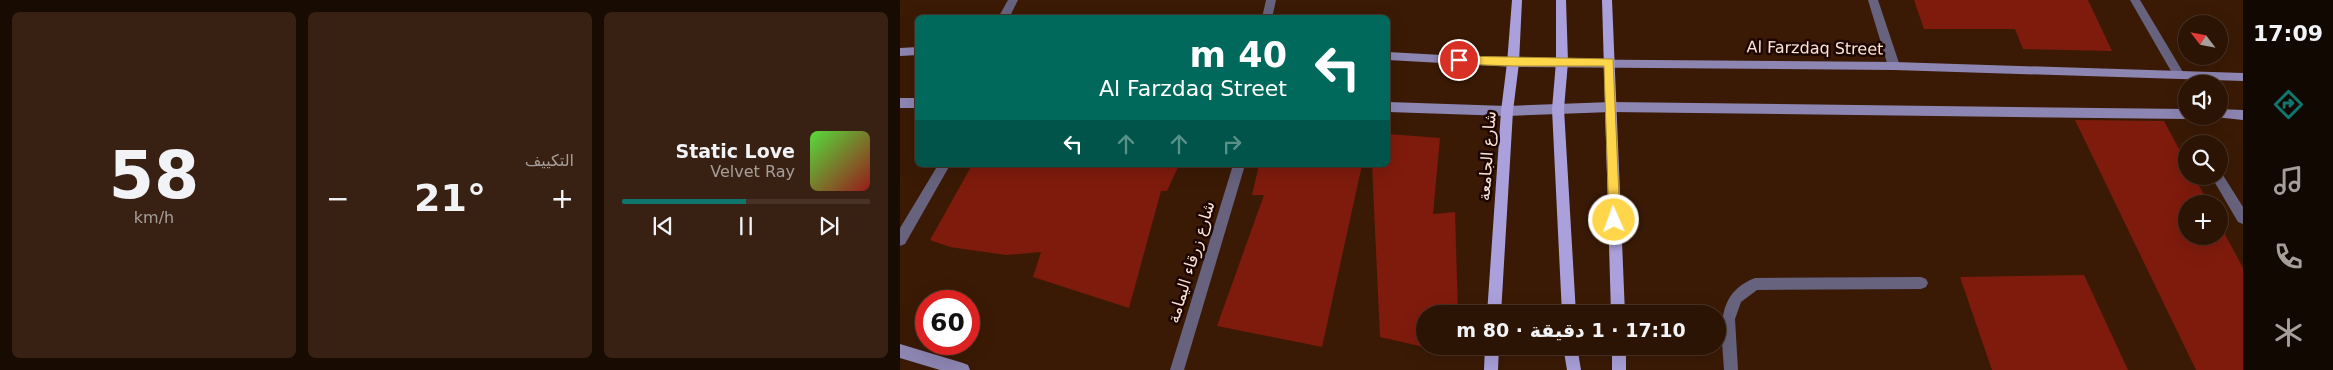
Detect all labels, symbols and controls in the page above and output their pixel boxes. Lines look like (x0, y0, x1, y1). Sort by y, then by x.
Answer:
north arrow (2178, 15, 2228, 65)
map controls (2178, 15, 2228, 245)
text: 17:09 (2253, 21, 2323, 46)
text: 40 m (1190, 35, 1287, 75)
icon: left (1305, 35, 1370, 100)
street label: Al Farzdaq Street (1746, 37, 1884, 59)
pin (1438, 39, 1480, 81)
icon: arrive (1445, 46, 1473, 74)
button: sound (2178, 75, 2228, 125)
text: Al Farzdaq Street (1099, 76, 1287, 101)
icon: directions (2271, 87, 2306, 122)
street label: شارع الجامعة (1474, 110, 1501, 202)
icon: left (1059, 130, 1087, 158)
icon: ahead (1112, 130, 1140, 158)
icon: ahead (1165, 130, 1193, 158)
icon: right (1218, 130, 1246, 158)
button: search (2178, 135, 2228, 185)
text: 58 (109, 138, 199, 213)
text: Static Love (676, 140, 795, 162)
text: التكييف (525, 151, 574, 170)
text: Velvet Ray (710, 162, 795, 181)
icon: music (2271, 163, 2306, 198)
text: 21° (414, 176, 486, 220)
text: − (326, 182, 349, 215)
text: + (551, 182, 574, 215)
position arrow (1587, 193, 1639, 245)
button: + (2178, 195, 2228, 245)
street label: شارع زرقاء اليمامة (1163, 199, 1220, 326)
text: km/h (134, 208, 174, 227)
icon: previous (649, 212, 677, 240)
icon: pause (732, 212, 760, 240)
icon: next (815, 212, 843, 240)
icon: phone (2271, 239, 2306, 274)
speed limit sign: 60 (915, 290, 980, 355)
icon: climate (2271, 315, 2306, 350)
text: 17:10 · 1 دقيقة · 80 m (1456, 319, 1686, 341)

